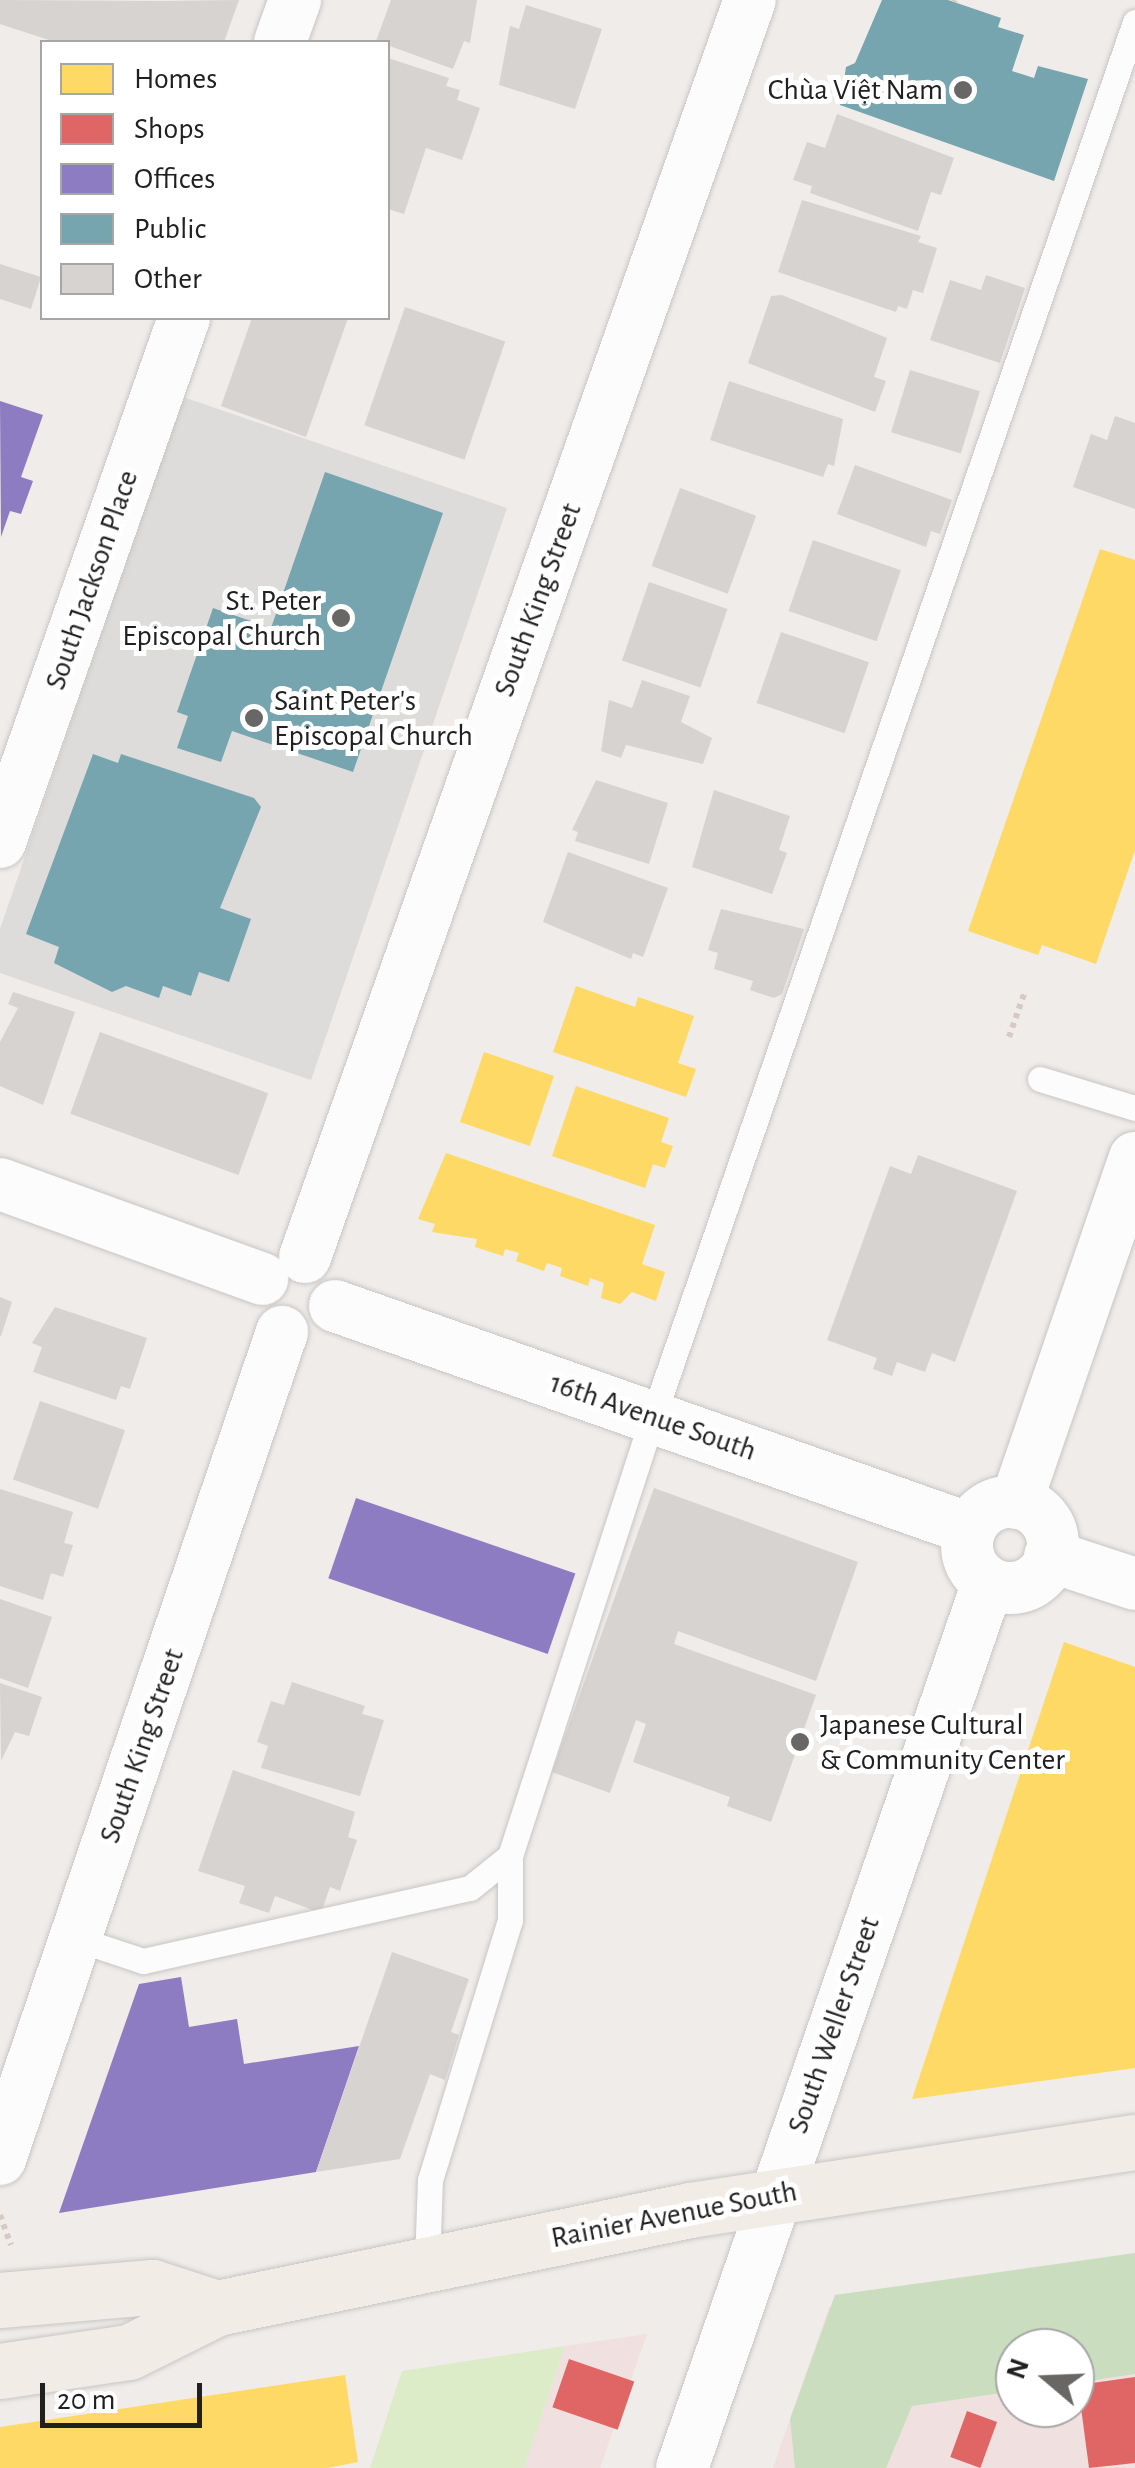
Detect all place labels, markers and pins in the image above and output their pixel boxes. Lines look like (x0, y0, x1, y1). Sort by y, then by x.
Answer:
place label: Chùa Việt Nam (768, 72, 943, 108)
marker: Chùa Việt Nam (952, 79, 974, 101)
place label: St. Peter Episcopal Church (122, 583, 321, 654)
marker: St. Peter Episcopal Church (330, 607, 352, 629)
place label: Saint Peter's Episcopal Church (274, 683, 473, 754)
marker: Saint Peter's Episcopal Church (243, 707, 265, 729)
place label: Japanese Cultural & Community Center (820, 1707, 1065, 1778)
marker: Japanese Cultural & Community Center (789, 1731, 811, 1753)

